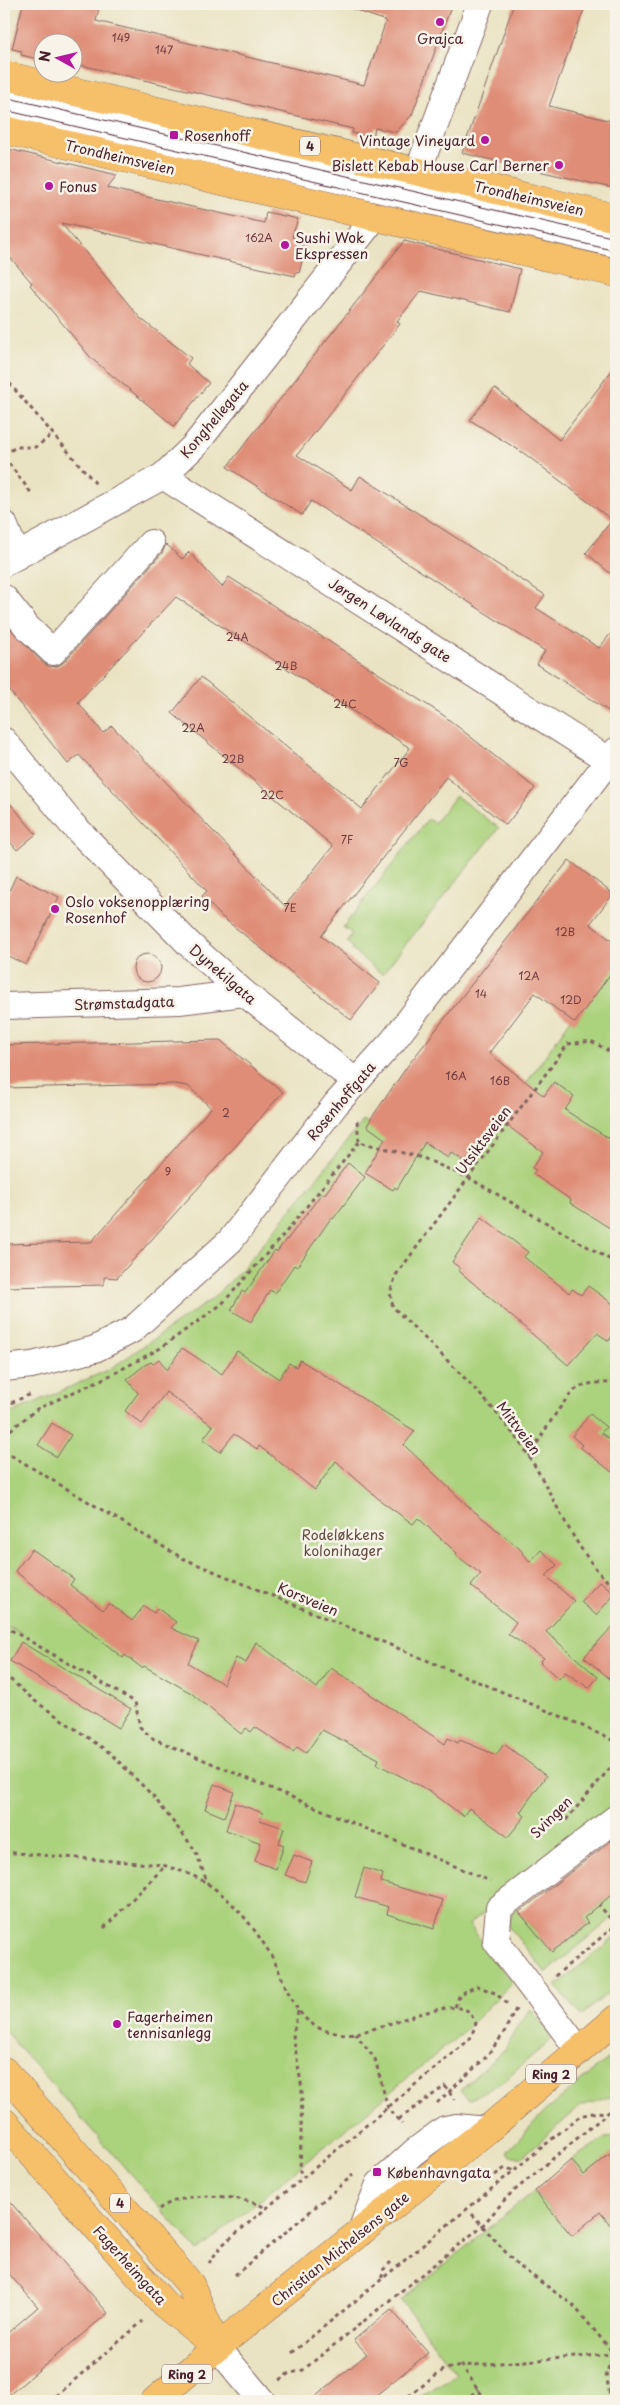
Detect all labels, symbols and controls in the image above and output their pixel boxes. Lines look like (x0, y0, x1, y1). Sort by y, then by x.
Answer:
marker: Grajca (434, 16, 446, 28)
place label: Grajca (417, 28, 463, 49)
house number: 149 (112, 29, 130, 46)
north arrow (32, 32, 82, 82)
house number: 147 (155, 41, 173, 58)
text: N (33, 49, 56, 63)
place label: Rosenhoff (184, 125, 252, 146)
marker: Rosenhoff (168, 129, 180, 141)
place label: Vintage Vineyard (359, 130, 475, 151)
street label: Trondheimsveien (63, 134, 177, 180)
marker: Vintage Vineyard (479, 134, 491, 146)
road number: 4 (300, 136, 320, 156)
place label: Bislett Kebab House Carl Berner (332, 155, 549, 176)
marker: Bislett Kebab House Carl Berner (553, 159, 565, 171)
street label: Trondheimsveien (472, 175, 586, 221)
place label: Fonus (59, 176, 97, 197)
marker: Fonus (43, 180, 55, 192)
place label: Sushi Wok Ekspressen (295, 227, 368, 264)
house number: 162A (245, 229, 273, 246)
marker: Sushi Wok Ekspressen (279, 239, 291, 251)
street label: Konghellegata (175, 375, 253, 463)
street label: Jørgen Løvlands gate (325, 572, 455, 668)
house number: 24A (226, 628, 248, 645)
house number: 24B (275, 657, 297, 674)
house number: 24C (333, 695, 357, 712)
house number: 22A (181, 719, 205, 736)
house number: 22B (222, 750, 244, 767)
house number: 7G (393, 754, 409, 771)
house number: 22C (260, 786, 284, 803)
house number: 7F (341, 831, 353, 848)
place label: Oslo voksenopplæring Rosenhof (65, 891, 210, 928)
house number: 7E (283, 899, 297, 916)
marker: Oslo voksenopplæring Rosenhof (49, 903, 61, 915)
house number: 12B (555, 923, 575, 940)
street label: Dynekilgata (185, 939, 261, 1009)
house number: 12A (518, 967, 540, 984)
house number: 14 (475, 985, 487, 1002)
street label: Strømstadgata (73, 991, 175, 1015)
house number: 12D (560, 991, 582, 1008)
street label: Rosenhoffgata (302, 1057, 380, 1145)
house number: 16A (446, 1067, 466, 1084)
house number: 16B (490, 1072, 510, 1089)
street label: Utsiktsveien (450, 1101, 516, 1179)
house number: 2 (222, 1104, 230, 1121)
house number: 9 (165, 1163, 171, 1180)
street label: Mittveien (492, 1397, 546, 1459)
park label: Rodeløkkens kolonihager (302, 1524, 384, 1561)
street label: Korsveien (274, 1577, 342, 1621)
street label: Svingen (525, 1791, 577, 1843)
place label: Fagerheimen tennisanlegg (127, 2006, 213, 2043)
marker: Fagerheimen tennisanlegg (111, 2018, 123, 2030)
road number: Ring 2 (526, 2064, 576, 2084)
place label: Københavngata (387, 2162, 491, 2183)
marker: Københavngata (371, 2166, 383, 2178)
street label: Christian Michelsens gate (266, 2187, 414, 2311)
road number: 4 (110, 2194, 130, 2212)
street label: Fagerheimgata (88, 2221, 172, 2310)
road number: Ring 2 (162, 2364, 212, 2384)

